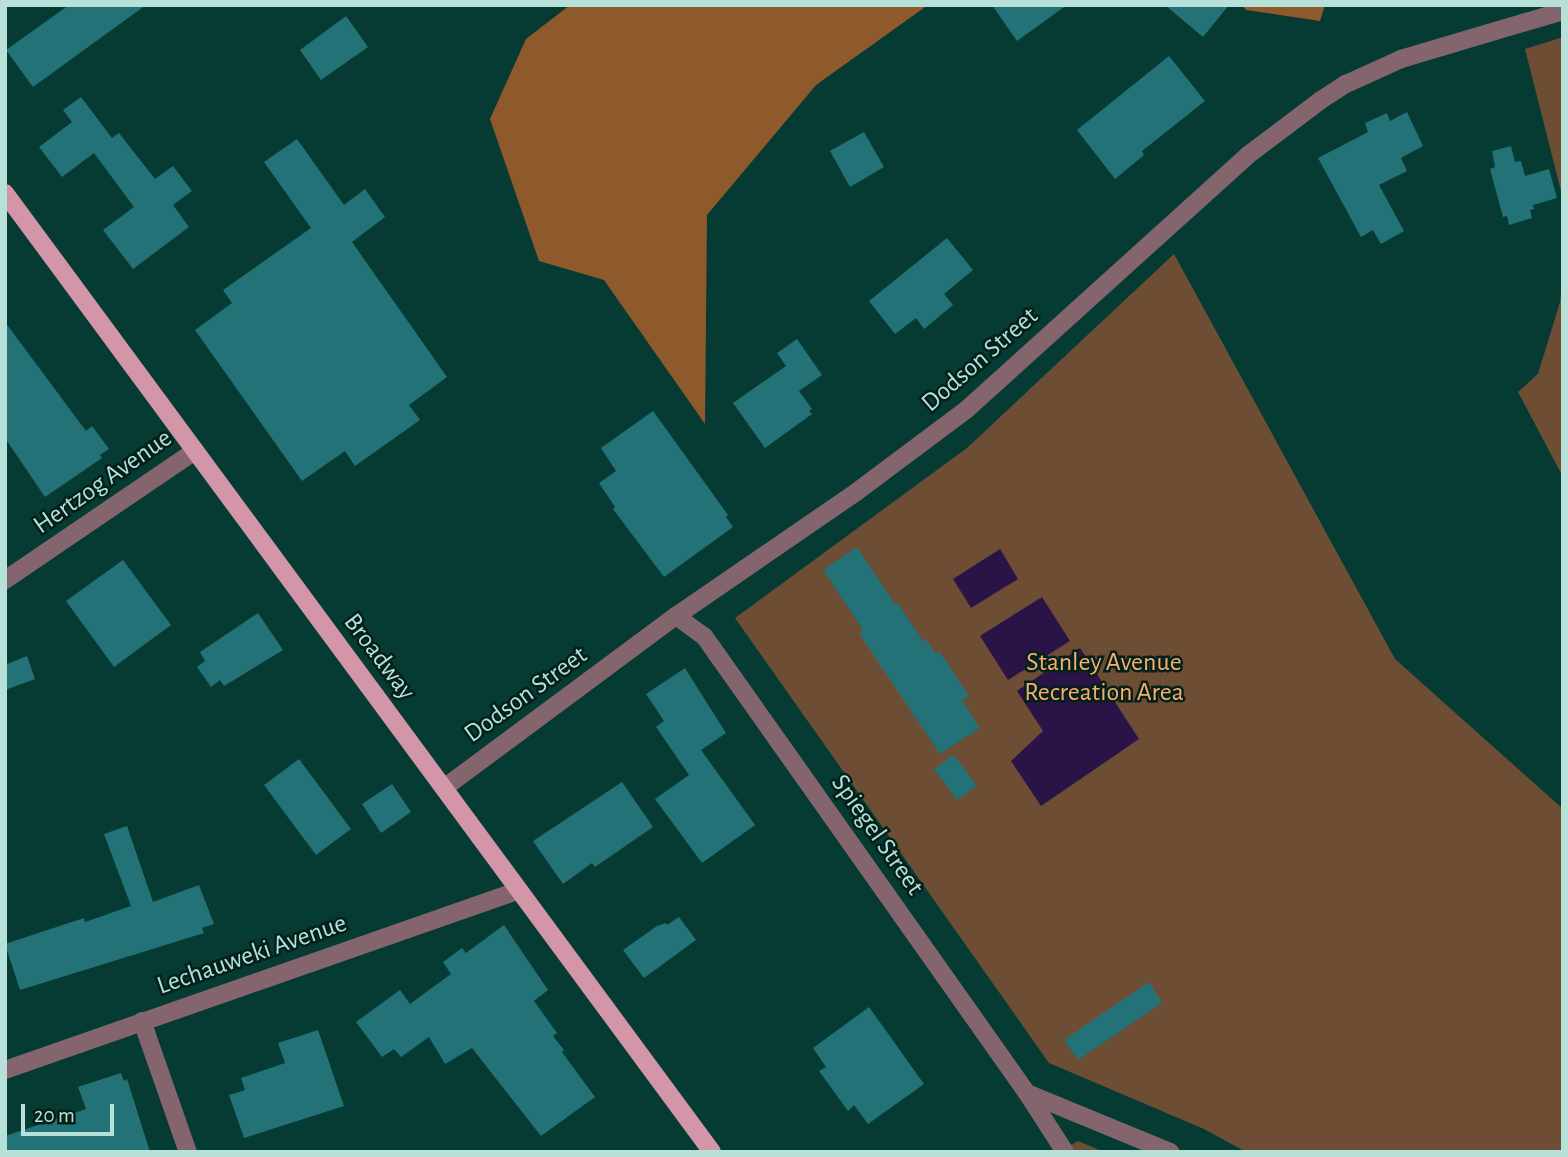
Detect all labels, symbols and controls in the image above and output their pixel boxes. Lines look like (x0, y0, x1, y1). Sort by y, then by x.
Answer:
street label: Dodson Street (915, 301, 1045, 419)
street label: Hertzog Avenue (28, 423, 178, 541)
street label: Broadway (336, 608, 422, 706)
street label: Dodson Street (459, 640, 593, 750)
park label: Stanley Avenue Recreation Area (1024, 647, 1184, 708)
street label: Spiegel Street (824, 769, 930, 901)
street label: Lechauweki Avenue (153, 908, 351, 1002)
scale bar (24, 1090, 117, 1134)
text: 20 m (34, 1105, 75, 1126)

